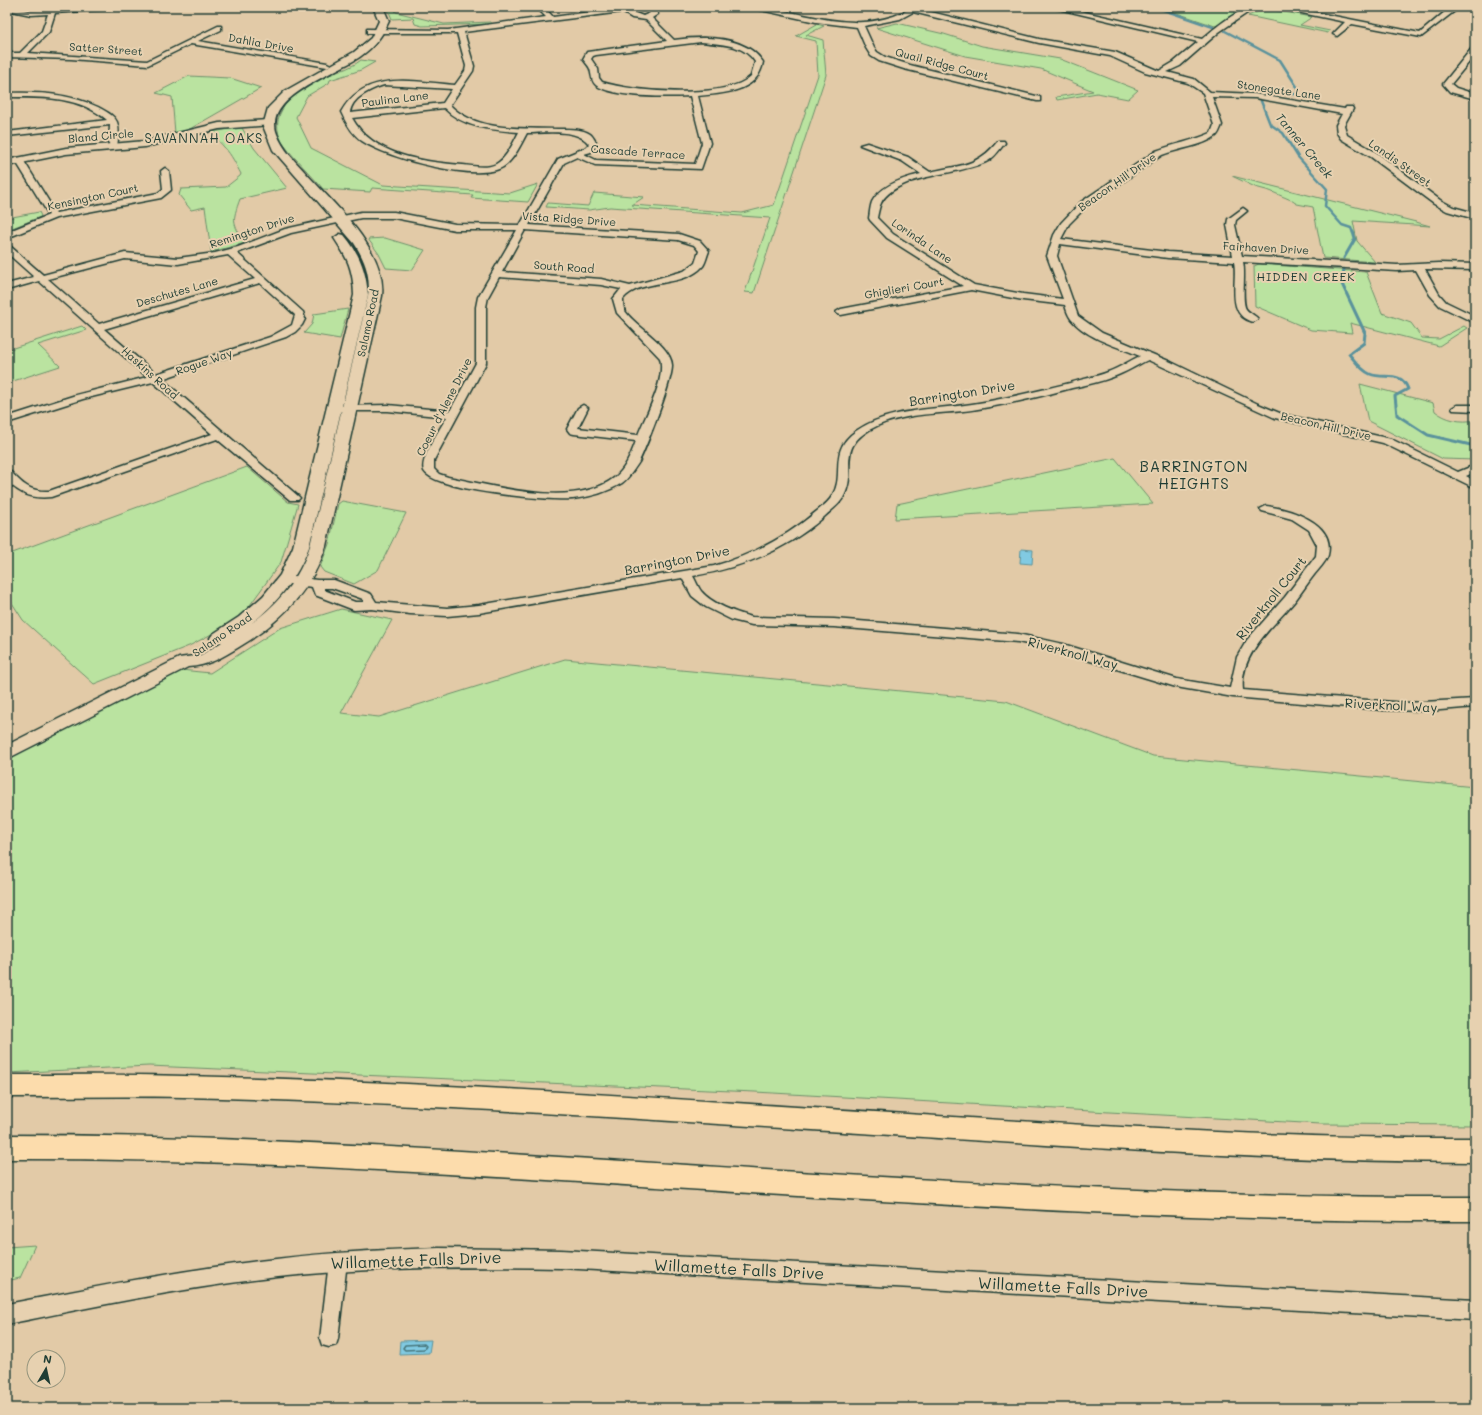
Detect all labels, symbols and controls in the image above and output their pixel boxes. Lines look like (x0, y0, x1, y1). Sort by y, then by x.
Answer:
street label: Dahlia Drive (227, 29, 295, 56)
street label: Satter Street (69, 38, 143, 59)
street label: Quail Ridge Court (894, 44, 991, 83)
street label: Stonegate Lane (1236, 76, 1322, 103)
street label: Paulina Lane (360, 87, 430, 110)
water label: Tanner Creek (1273, 109, 1337, 182)
street label: Bland Circle (68, 125, 135, 146)
district label: SAVANNAH OAKS (145, 129, 263, 146)
street label: Landis Street (1366, 136, 1435, 190)
street label: Cascade Terrace (590, 141, 686, 162)
street label: Beacon Hill Drive (1075, 149, 1159, 214)
street label: Kensington Court (46, 180, 140, 213)
street label: Vista Ridge Drive (522, 208, 617, 229)
street label: Remington Drive (207, 210, 296, 251)
street label: Lorinda Lane (889, 215, 956, 267)
street label: Fairhaven Drive (1223, 238, 1310, 257)
street label: South Road (533, 257, 595, 276)
district label: HIDDEN CREEK (1256, 268, 1356, 284)
street label: Deschutes Lane (134, 273, 220, 310)
street label: Ghiglieri Court (863, 273, 945, 302)
street label: Salamo Road (353, 288, 382, 358)
street label: Haskins Road (119, 343, 182, 402)
street label: Rogue Way (174, 345, 234, 378)
street label: Coeur d'Alene Drive (412, 355, 475, 458)
street label: Barrington Drive (908, 376, 1016, 409)
street label: Beacon Hill Drive (1279, 408, 1373, 443)
district label: BARRINGTON HEIGHTS (1140, 456, 1249, 493)
street label: Barrington Drive (623, 541, 731, 578)
street label: Riverknoll Court (1232, 552, 1310, 643)
street label: Salamo Road (189, 609, 254, 660)
street label: Riverknoll Way (1026, 632, 1120, 673)
street label: Riverknoll Way (1344, 694, 1438, 715)
street label: Willamette Falls Drive (330, 1246, 502, 1273)
street label: Willamette Falls Drive (653, 1254, 825, 1283)
street label: Willamette Falls Drive (977, 1272, 1149, 1301)
north arrow (26, 1349, 66, 1389)
text: N (42, 1351, 53, 1367)

